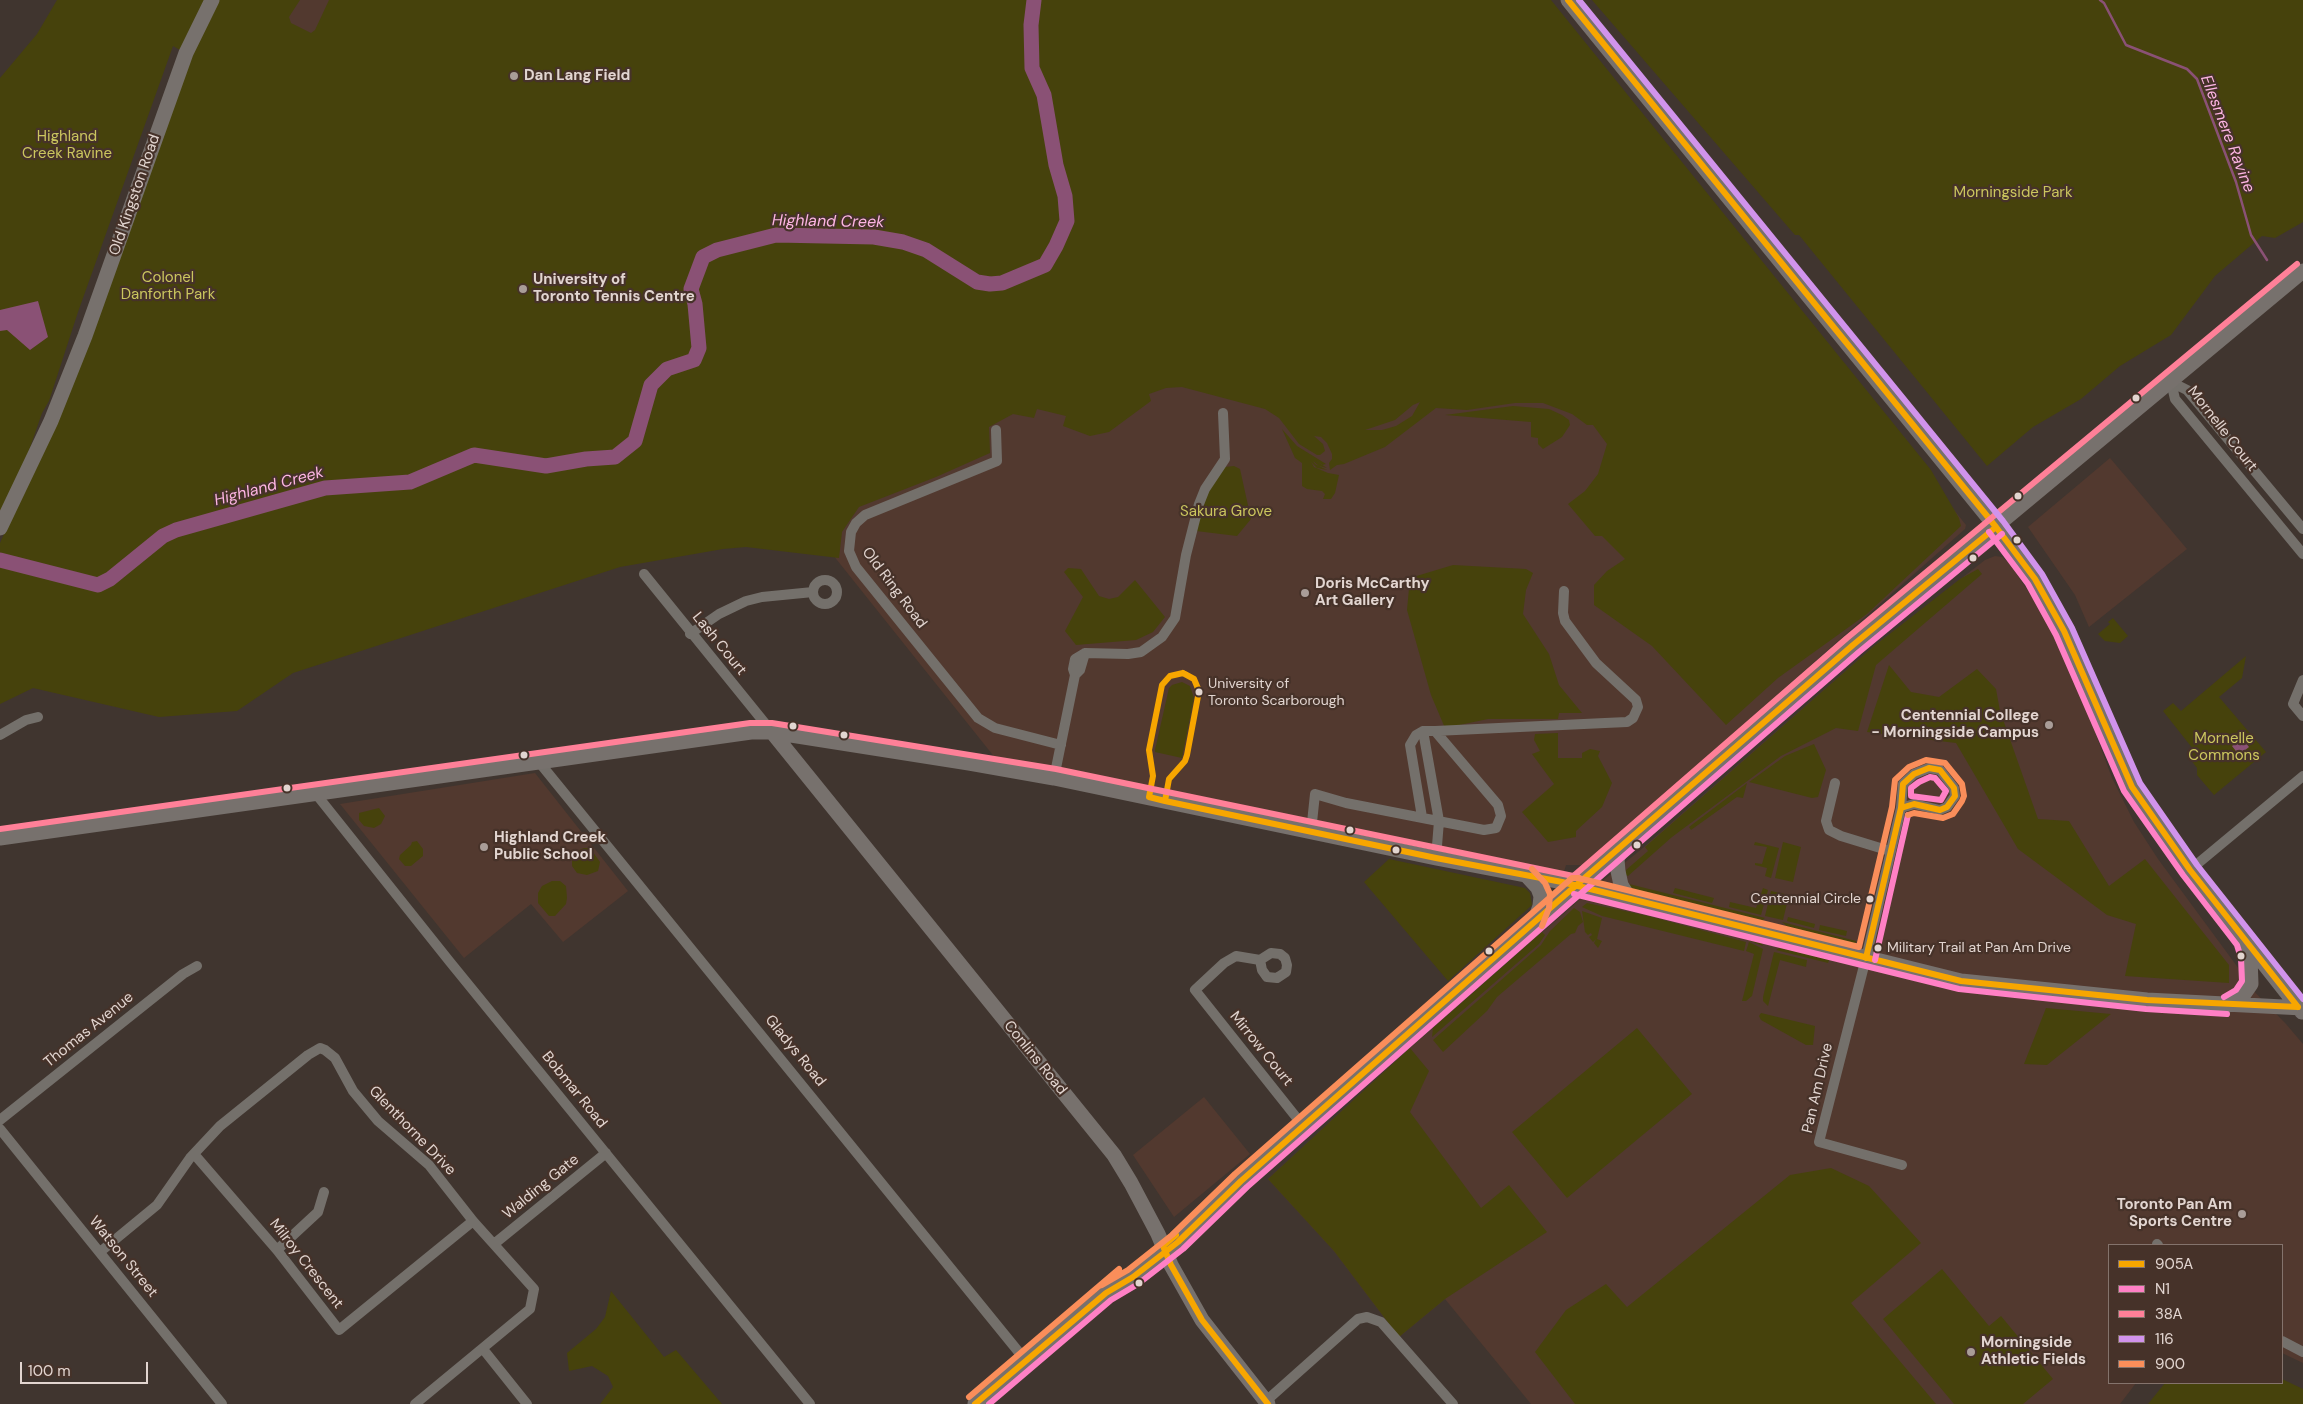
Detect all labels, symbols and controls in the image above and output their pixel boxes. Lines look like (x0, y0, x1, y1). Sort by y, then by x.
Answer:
place label: Dan Lang Field (524, 67, 630, 85)
marker: Dan Lang Field (508, 70, 520, 82)
water label: Ellesmere Ravine (2196, 72, 2258, 196)
park label: Highland Creek Ravine (22, 128, 112, 163)
street label: Old Kingston Road (106, 132, 164, 258)
park label: Morningside Park (1954, 184, 2072, 202)
water label: Highland Creek (772, 211, 884, 233)
park label: Colonel Danforth Park (121, 269, 215, 304)
place label: University of Toronto Tennis Centre (533, 271, 695, 306)
marker: University of Toronto Tennis Centre (517, 283, 529, 295)
street label: Mornelle Court (2183, 383, 2261, 475)
unlabelled marker (2131, 393, 2141, 403)
water label: Highland Creek (212, 463, 326, 511)
unlabelled marker (2013, 491, 2023, 501)
park label: Sakura Grove (1180, 503, 1272, 521)
unlabelled marker (2012, 535, 2022, 545)
street label: Old Ring Road (858, 544, 930, 632)
unlabelled marker (1968, 553, 1978, 563)
place label: Doris McCarthy Art Gallery (1315, 575, 1429, 610)
marker: Doris McCarthy Art Gallery (1299, 587, 1311, 599)
street label: Lash Court (688, 609, 750, 679)
place label: University of Toronto Scarborough (1208, 676, 1345, 709)
marker: University of Toronto Scarborough (1194, 687, 1204, 697)
place label: Centennial College - Morningside Campus (1871, 707, 2039, 742)
marker: Centennial College - Morningside Campus (2043, 719, 2055, 731)
unlabelled marker (788, 721, 798, 731)
unlabelled marker (839, 730, 849, 740)
park label: Mornelle Commons (2188, 730, 2260, 765)
unlabelled marker (519, 750, 529, 760)
unlabelled marker (282, 783, 292, 793)
unlabelled marker (1345, 825, 1355, 835)
place label: Highland Creek Public School (494, 829, 606, 864)
unlabelled marker (1632, 840, 1642, 850)
marker: Highland Creek Public School (478, 841, 490, 853)
unlabelled marker (1391, 845, 1401, 855)
place label: Centennial Circle (1750, 891, 1861, 907)
marker: Centennial Circle (1865, 894, 1875, 904)
place label: Military Trail at Pan Am Drive (1887, 940, 2071, 956)
marker: Military Trail at Pan Am Drive (1873, 943, 1883, 953)
unlabelled marker (1484, 946, 1494, 956)
unlabelled marker (2236, 951, 2246, 961)
street label: Thomas Avenue (41, 988, 137, 1072)
street label: Mirrow Court (1225, 1008, 1297, 1090)
street label: Gladys Road (761, 1012, 829, 1090)
street label: Conlins Road (1000, 1017, 1070, 1099)
street label: Pan Am Drive (1799, 1041, 1837, 1135)
street label: Bobmar Road (538, 1048, 610, 1132)
street label: Glenthorne Drive (365, 1083, 459, 1179)
street label: Walding Gate (499, 1151, 583, 1223)
place label: Toronto Pan Am Sports Centre (2117, 1196, 2232, 1231)
marker: Toronto Pan Am Sports Centre (2236, 1208, 2248, 1220)
street label: Watson Street (85, 1213, 161, 1301)
street label: Milroy Crescent (265, 1215, 347, 1313)
legend (2108, 1244, 2283, 1384)
text: 905A (2155, 1254, 2193, 1274)
unlabelled marker (1134, 1278, 1144, 1288)
text: N1 (2155, 1279, 2170, 1299)
text: 38A (2155, 1304, 2183, 1324)
text: 116 (2155, 1329, 2174, 1349)
place label: Morningside Athletic Fields (1981, 1334, 2086, 1369)
marker: Morningside Athletic Fields (1965, 1346, 1977, 1358)
scale bar (22, 1352, 150, 1384)
text: 900 (2155, 1354, 2185, 1374)
text: 100 m (28, 1361, 71, 1381)

